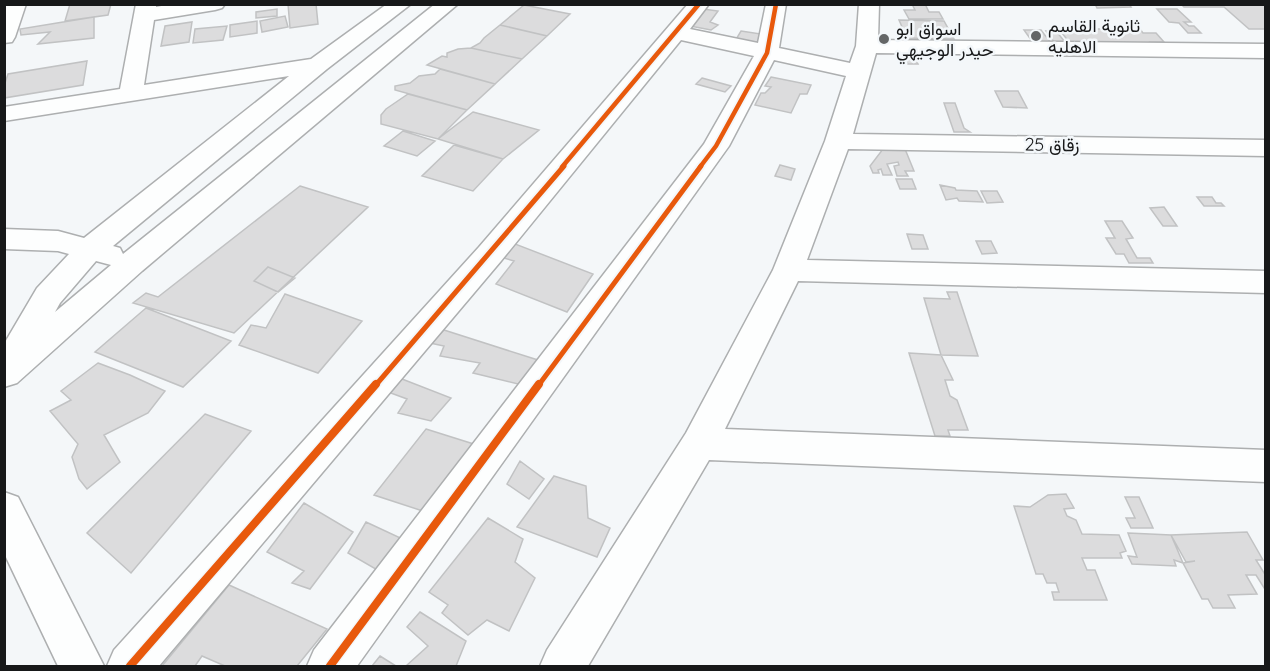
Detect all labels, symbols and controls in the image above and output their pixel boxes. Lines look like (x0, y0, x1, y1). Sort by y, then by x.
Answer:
place label: ثانوية القاسم الاهليه (1048, 14, 1140, 58)
place label: اسواق ابو حيدر الوجيهي (896, 17, 994, 65)
marker: ثانوية القاسم الاهليه (1029, 29, 1043, 43)
marker: اسواق ابو حيدر الوجيهي (877, 32, 891, 46)
street label: زقاق 25 (1024, 133, 1080, 156)

